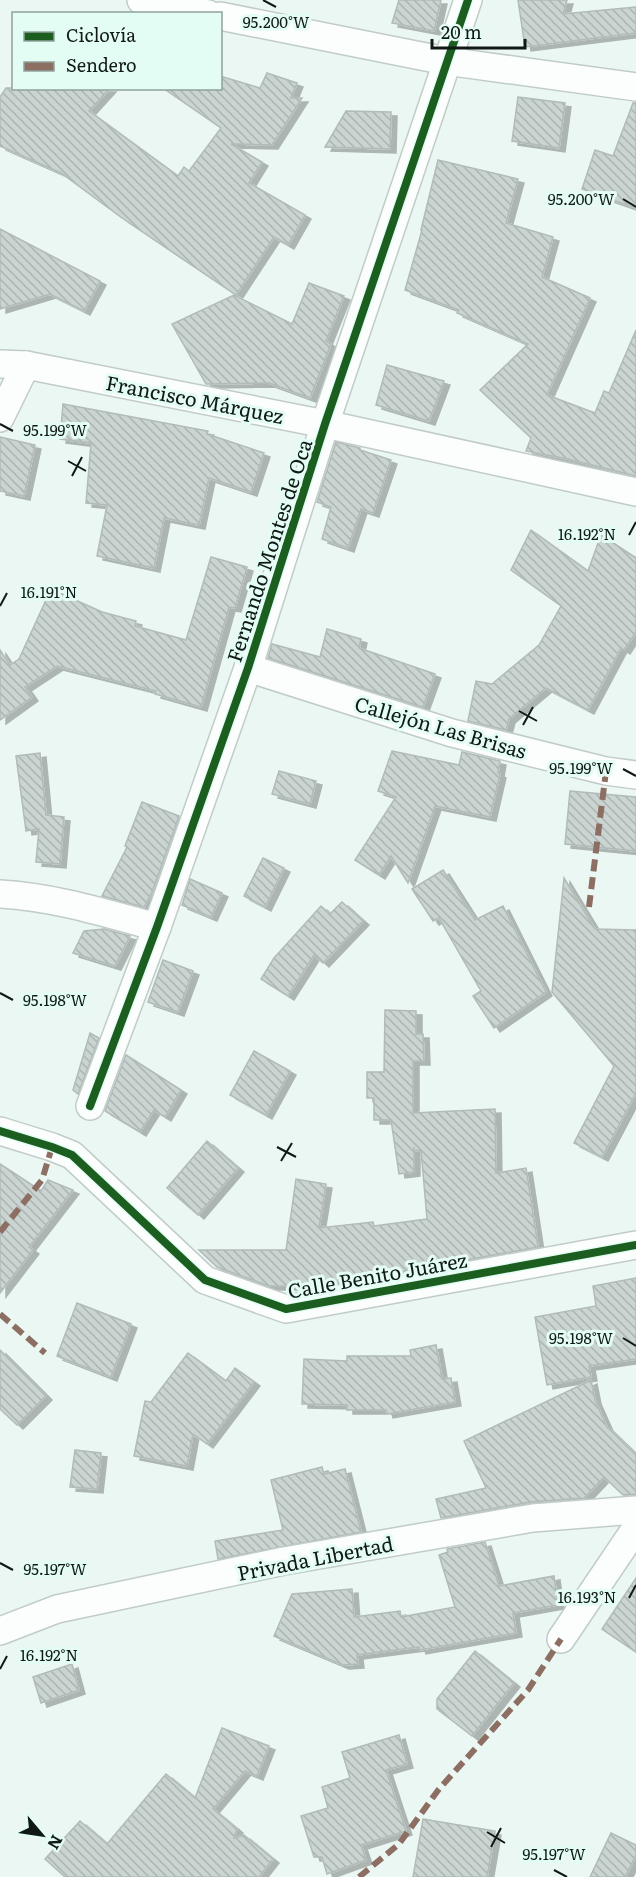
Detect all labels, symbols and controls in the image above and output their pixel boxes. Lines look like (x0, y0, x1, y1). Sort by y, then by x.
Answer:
text: 95.200°W (243, 10, 310, 33)
legend (12, 12, 222, 90)
scale bar (432, 12, 525, 50)
text: 20 m (441, 18, 482, 45)
text: Ciclovía (66, 21, 136, 48)
text: Sendero (66, 51, 137, 78)
text: 95.200°W (548, 187, 615, 210)
street label: Francisco Márquez (104, 366, 287, 430)
text: 95.199°W (23, 418, 87, 441)
street label: Fernando Montes de Oca (218, 434, 318, 666)
text: 16.192°N (558, 522, 616, 545)
text: 16.191°N (21, 580, 77, 603)
street label: Callejón Las Brisas (352, 687, 530, 765)
text: 95.199°W (549, 756, 613, 779)
text: 95.198°W (23, 988, 88, 1011)
street label: Calle Benito Juárez (285, 1243, 469, 1305)
text: 95.198°W (549, 1326, 614, 1349)
street label: Privada Libertad (234, 1527, 396, 1587)
text: 95.197°W (23, 1557, 87, 1580)
text: 16.193°N (558, 1585, 616, 1608)
text: 16.192°N (20, 1643, 78, 1666)
north arrow (12, 1805, 72, 1865)
text: N (42, 1831, 70, 1854)
text: 95.197°W (522, 1842, 586, 1865)

